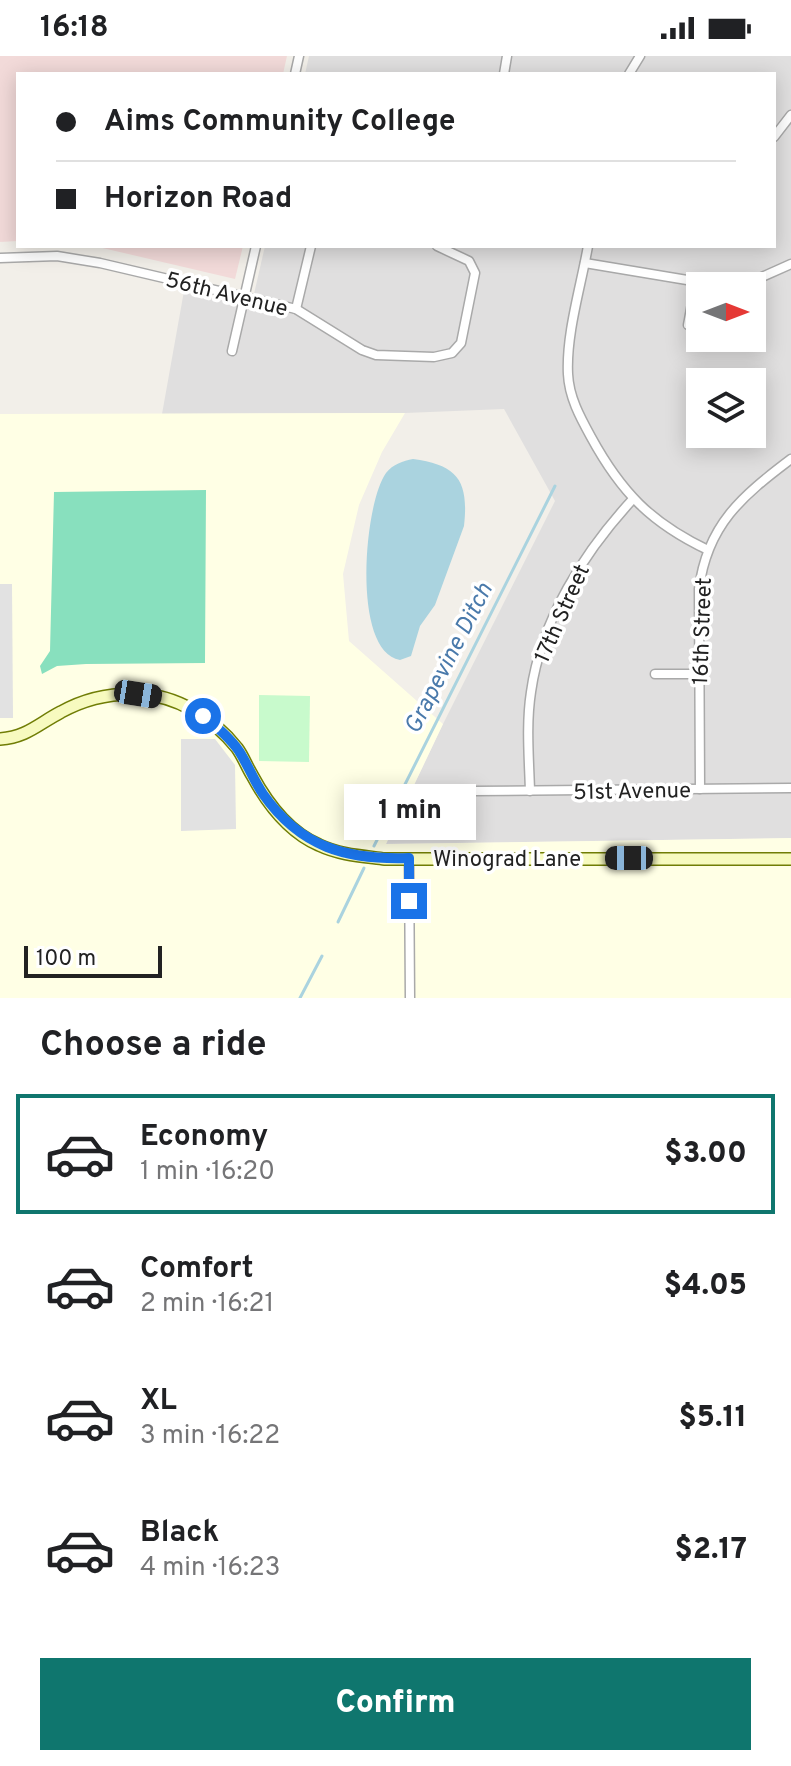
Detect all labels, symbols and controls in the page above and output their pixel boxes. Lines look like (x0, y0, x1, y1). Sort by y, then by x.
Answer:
text: 16:18 (40, 10, 109, 47)
text: Aims Community College (104, 104, 455, 141)
text: Horizon Road (104, 181, 292, 218)
street label: 56th Avenue (163, 267, 290, 324)
north arrow (686, 272, 766, 352)
map controls (686, 272, 766, 448)
button: layers (686, 368, 766, 448)
street label: 17th Street (530, 561, 597, 667)
street label: 16th Street (688, 577, 719, 685)
water label: Grapevine Ditch (399, 578, 501, 739)
car (112, 678, 164, 710)
route start (185, 698, 221, 734)
street label: 51st Avenue (573, 778, 691, 807)
callout: 1 min (343, 785, 475, 841)
text: 1 min (378, 795, 442, 828)
car (605, 846, 653, 870)
street label: Winograd Lane (433, 847, 581, 874)
route end (391, 883, 427, 919)
scale bar (24, 942, 162, 978)
text: 100 m (36, 946, 96, 973)
text: Choose a ride (40, 1023, 266, 1069)
icon: car (44, 1118, 116, 1190)
text: Economy (140, 1119, 268, 1156)
text: $3.00 (664, 1136, 747, 1173)
text: 1 min · 16:20 (140, 1156, 275, 1189)
icon: car (44, 1250, 116, 1322)
text: Comfort (140, 1251, 253, 1288)
text: $4.05 (664, 1268, 747, 1305)
text: 2 min · 16:21 (140, 1288, 274, 1321)
icon: car (44, 1382, 116, 1454)
text: XL (140, 1383, 177, 1420)
text: $5.11 (678, 1400, 747, 1437)
text: 3 min · 16:22 (140, 1420, 280, 1453)
icon: car (44, 1514, 116, 1586)
text: Black (140, 1515, 219, 1552)
text: $2.17 (674, 1532, 747, 1569)
text: 4 min · 16:23 (140, 1552, 280, 1585)
button: Confirm (40, 1658, 751, 1750)

